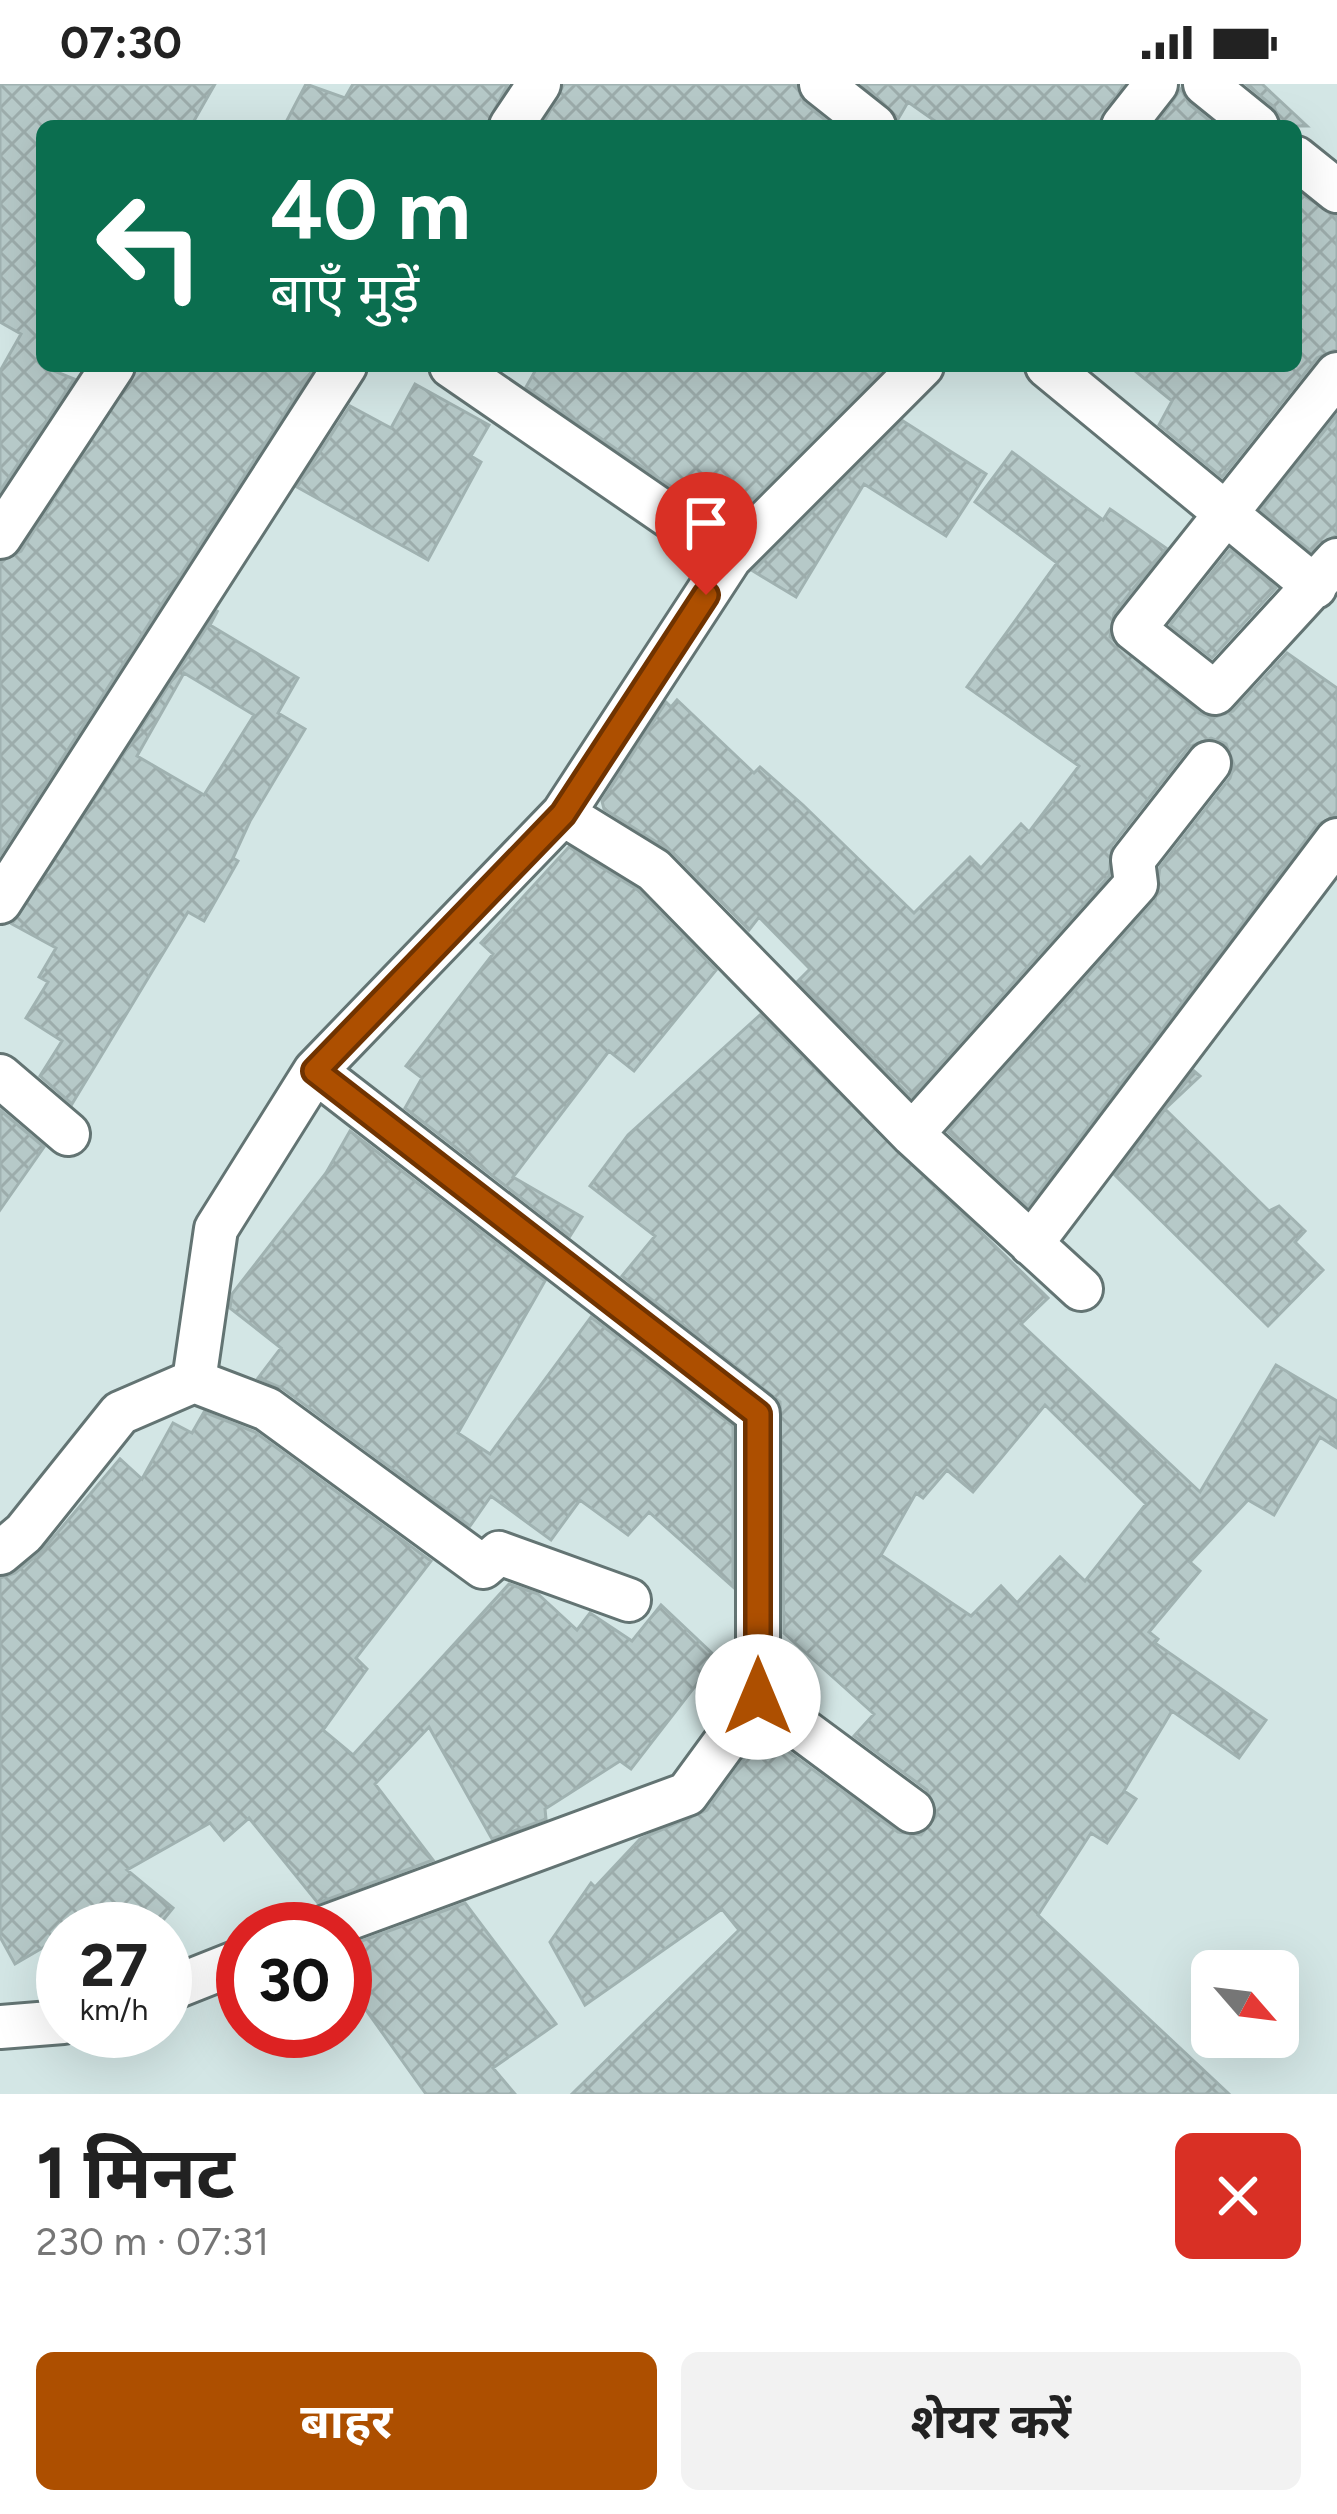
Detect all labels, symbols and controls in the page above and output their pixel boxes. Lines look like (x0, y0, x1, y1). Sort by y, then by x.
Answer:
text: 07:30 (60, 15, 182, 69)
text: 40 m (270, 159, 471, 260)
icon: left (72, 168, 228, 324)
text: बाएँ मुड़ें (270, 261, 419, 326)
pin (655, 472, 757, 595)
icon: arrive (673, 490, 739, 556)
position arrow (695, 1634, 821, 1760)
speed limit sign: 30 (216, 1902, 372, 2058)
text: 27 (80, 1929, 148, 2001)
north arrow (1191, 1950, 1299, 2058)
map controls (1191, 1950, 1299, 2058)
text: km/h (80, 1991, 148, 2028)
text: 1 मिनट (36, 2130, 235, 2216)
button: close (1175, 2133, 1301, 2259)
text: 230 m · 07:31 (36, 2218, 269, 2265)
button: बाहर (36, 2352, 657, 2490)
button: शेयर करें (681, 2352, 1301, 2490)

